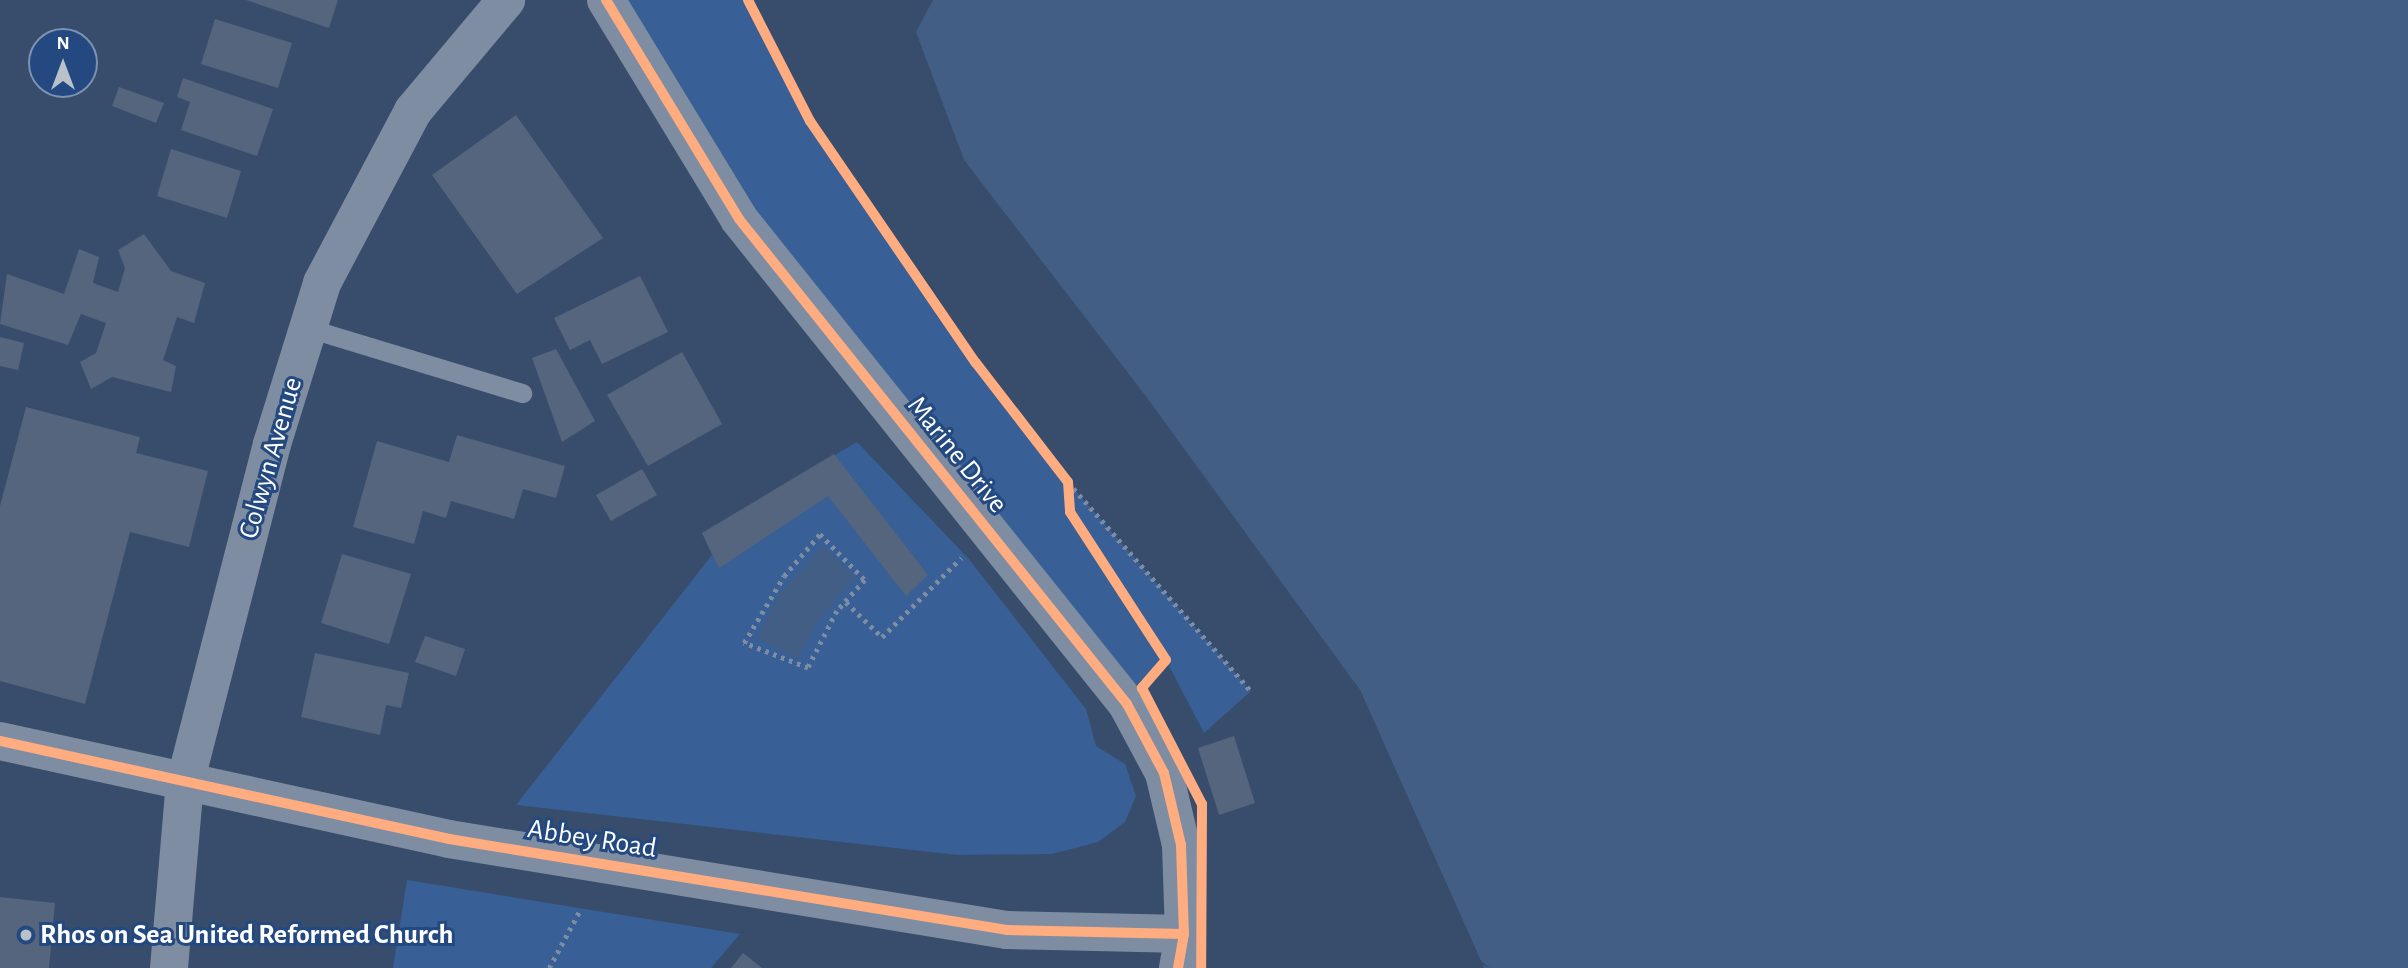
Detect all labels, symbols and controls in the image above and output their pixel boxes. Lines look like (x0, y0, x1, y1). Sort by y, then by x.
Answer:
north arrow (28, 28, 98, 98)
text: N (56, 34, 70, 53)
street label: Colwyn Avenue (232, 374, 310, 542)
street label: Marine Drive (900, 390, 1014, 520)
street label: Abbey Road (525, 812, 659, 866)
place label: Rhos on Sea United Reformed Church (40, 918, 453, 952)
marker: Rhos on Sea United Reformed Church (18, 927, 34, 943)

